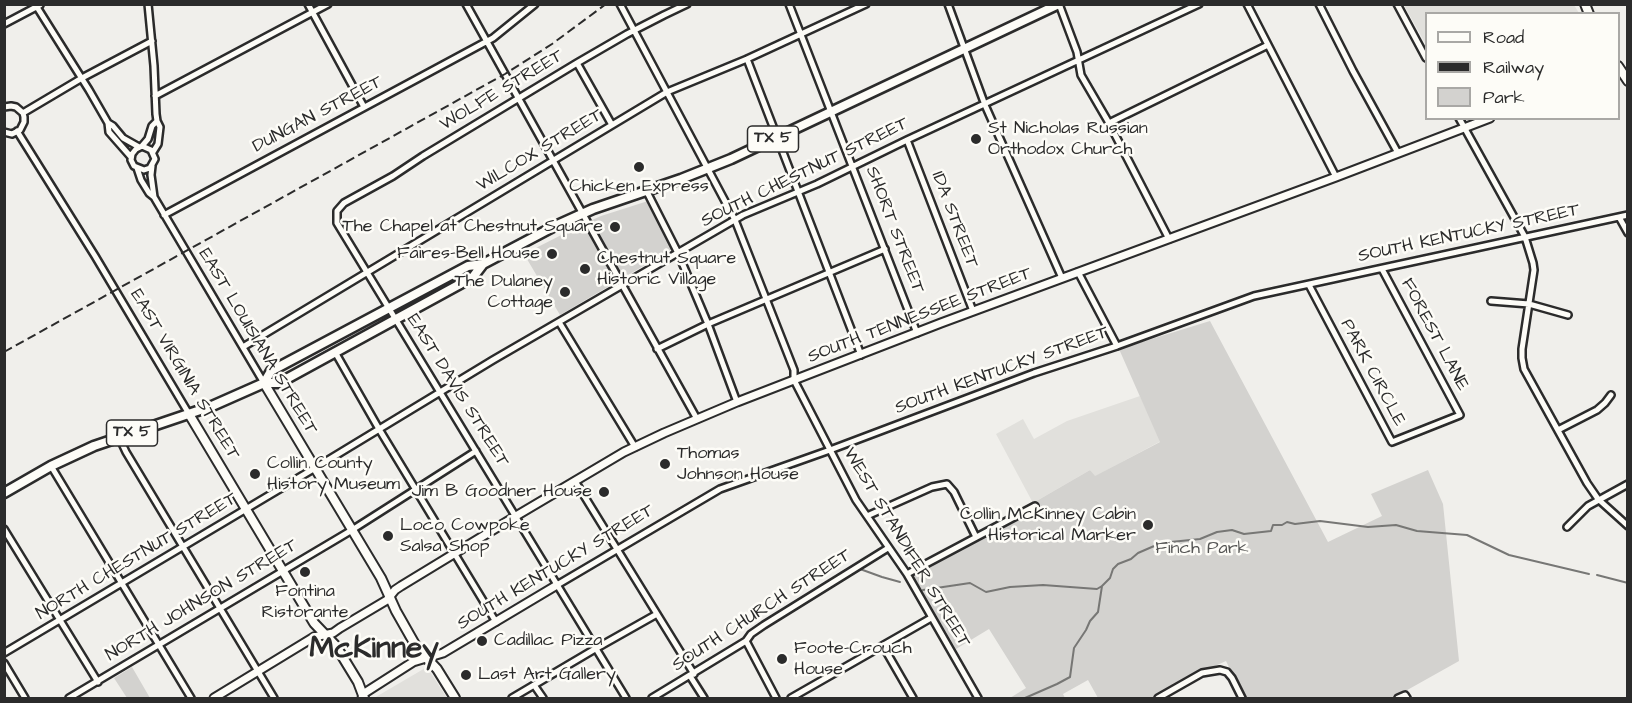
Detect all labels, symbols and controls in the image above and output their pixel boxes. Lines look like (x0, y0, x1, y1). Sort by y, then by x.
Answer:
legend (1425, 12, 1620, 120)
text: Road (1483, 25, 1524, 50)
street label: WOLFE STREET (436, 46, 568, 136)
text: Railway (1483, 55, 1544, 80)
street label: DUNGAN STREET (249, 72, 387, 158)
text: Park (1483, 85, 1525, 110)
street label: WILCOX STREET (473, 105, 607, 197)
street label: SOUTH CHESTNUT STREET (698, 113, 912, 233)
place label: St Nicholas Russian Orthodox Church (988, 118, 1148, 160)
road number: TX 5 (748, 126, 798, 152)
marker: St Nicholas Russian Orthodox Church (969, 132, 983, 146)
marker: Chicken Express (632, 160, 646, 174)
street label: SHORT STREET (860, 164, 928, 296)
street label: IDA STREET (926, 169, 982, 271)
place label: Chicken Express (569, 176, 709, 198)
street label: SOUTH KENTUCKY STREET (1356, 200, 1582, 268)
place label: The Chapel at Chestnut Square (343, 216, 603, 238)
marker: The Chapel at Chestnut Square (608, 220, 622, 234)
place label: Faires-Bell House (397, 243, 540, 265)
street label: EAST LOUISIANA STREET (193, 245, 321, 439)
marker: Faires-Bell House (545, 247, 559, 261)
place label: Chestnut Square Historic Village (597, 248, 736, 290)
marker: Chestnut Square Historic Village (578, 262, 592, 276)
street label: SOUTH TENNESSEE STREET (805, 263, 1035, 369)
place label: The Dulaney Cottage (455, 271, 553, 314)
street label: FOREST LANE (1395, 275, 1473, 395)
marker: The Dulaney Cottage (558, 285, 572, 299)
street label: EAST VIRGINIA STREET (125, 286, 243, 464)
street label: EAST DAVIS STREET (401, 311, 513, 471)
street label: PARK CIRCLE (1335, 316, 1409, 430)
street label: SOUTH KENTUCKY STREET (892, 322, 1112, 420)
road number: TX 5 (106, 420, 158, 446)
place label: Thomas Johnson House (677, 443, 799, 486)
street label: WEST STANDIFER STREET (838, 444, 974, 652)
place label: Collin County History Museum (267, 453, 400, 496)
marker: Thomas Johnson House (658, 457, 672, 471)
marker: Collin County History Museum (248, 467, 262, 481)
place label: Jim B Goodner House (412, 481, 592, 503)
marker: Jim B Goodner House (597, 485, 611, 499)
street label: NORTH CHESTNUT STREET (33, 488, 241, 626)
street label: SOUTH KENTUCKY STREET (454, 501, 658, 635)
place label: Collin McKinney Cabin Historical Marker (960, 504, 1136, 546)
place label: Loco Cowpoke Salsa Shop (400, 515, 530, 558)
marker: Collin McKinney Cabin Historical Marker (1141, 518, 1155, 532)
marker: Loco Cowpoke Salsa Shop (381, 529, 395, 543)
street label: NORTH JOHNSON STREET (102, 535, 302, 667)
park label: Finch Park (1155, 538, 1249, 560)
street label: SOUTH CHURCH STREET (669, 545, 855, 677)
marker: Fontina Ristorante (298, 565, 312, 579)
place label: Fontina Ristorante (261, 581, 349, 624)
place label: Cadillac Pizza (494, 630, 602, 652)
district label: McKinney (309, 633, 439, 669)
marker: Cadillac Pizza (475, 634, 489, 648)
place label: Foote-Crouch House (794, 638, 912, 680)
marker: Foote-Crouch House (775, 652, 789, 666)
place label: Last Art Gallery (478, 664, 616, 686)
marker: Last Art Gallery (459, 668, 473, 682)

